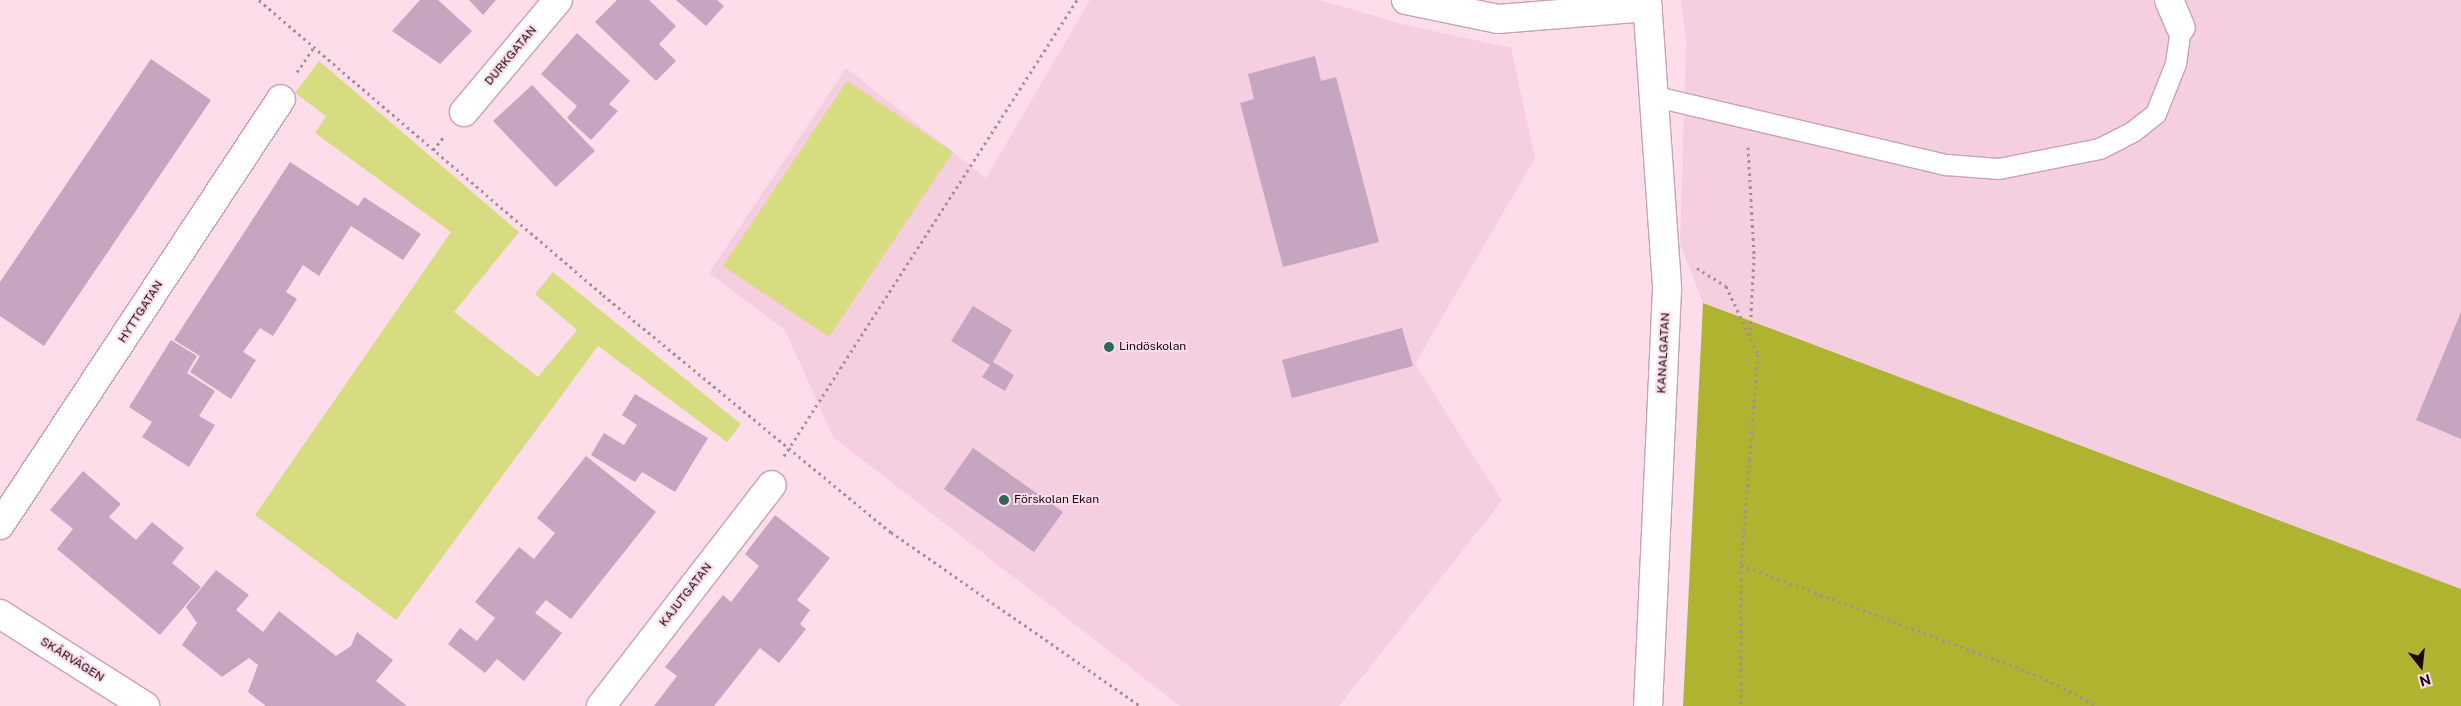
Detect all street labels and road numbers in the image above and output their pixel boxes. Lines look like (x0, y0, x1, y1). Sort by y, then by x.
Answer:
street label: DURKGATAN (482, 23, 540, 89)
street label: HYTTGATAN (116, 278, 166, 346)
street label: KANALGATAN (1655, 312, 1673, 394)
street label: KAJUTGATAN (657, 560, 715, 630)
street label: SKÅRVÄGEN (37, 635, 107, 685)

